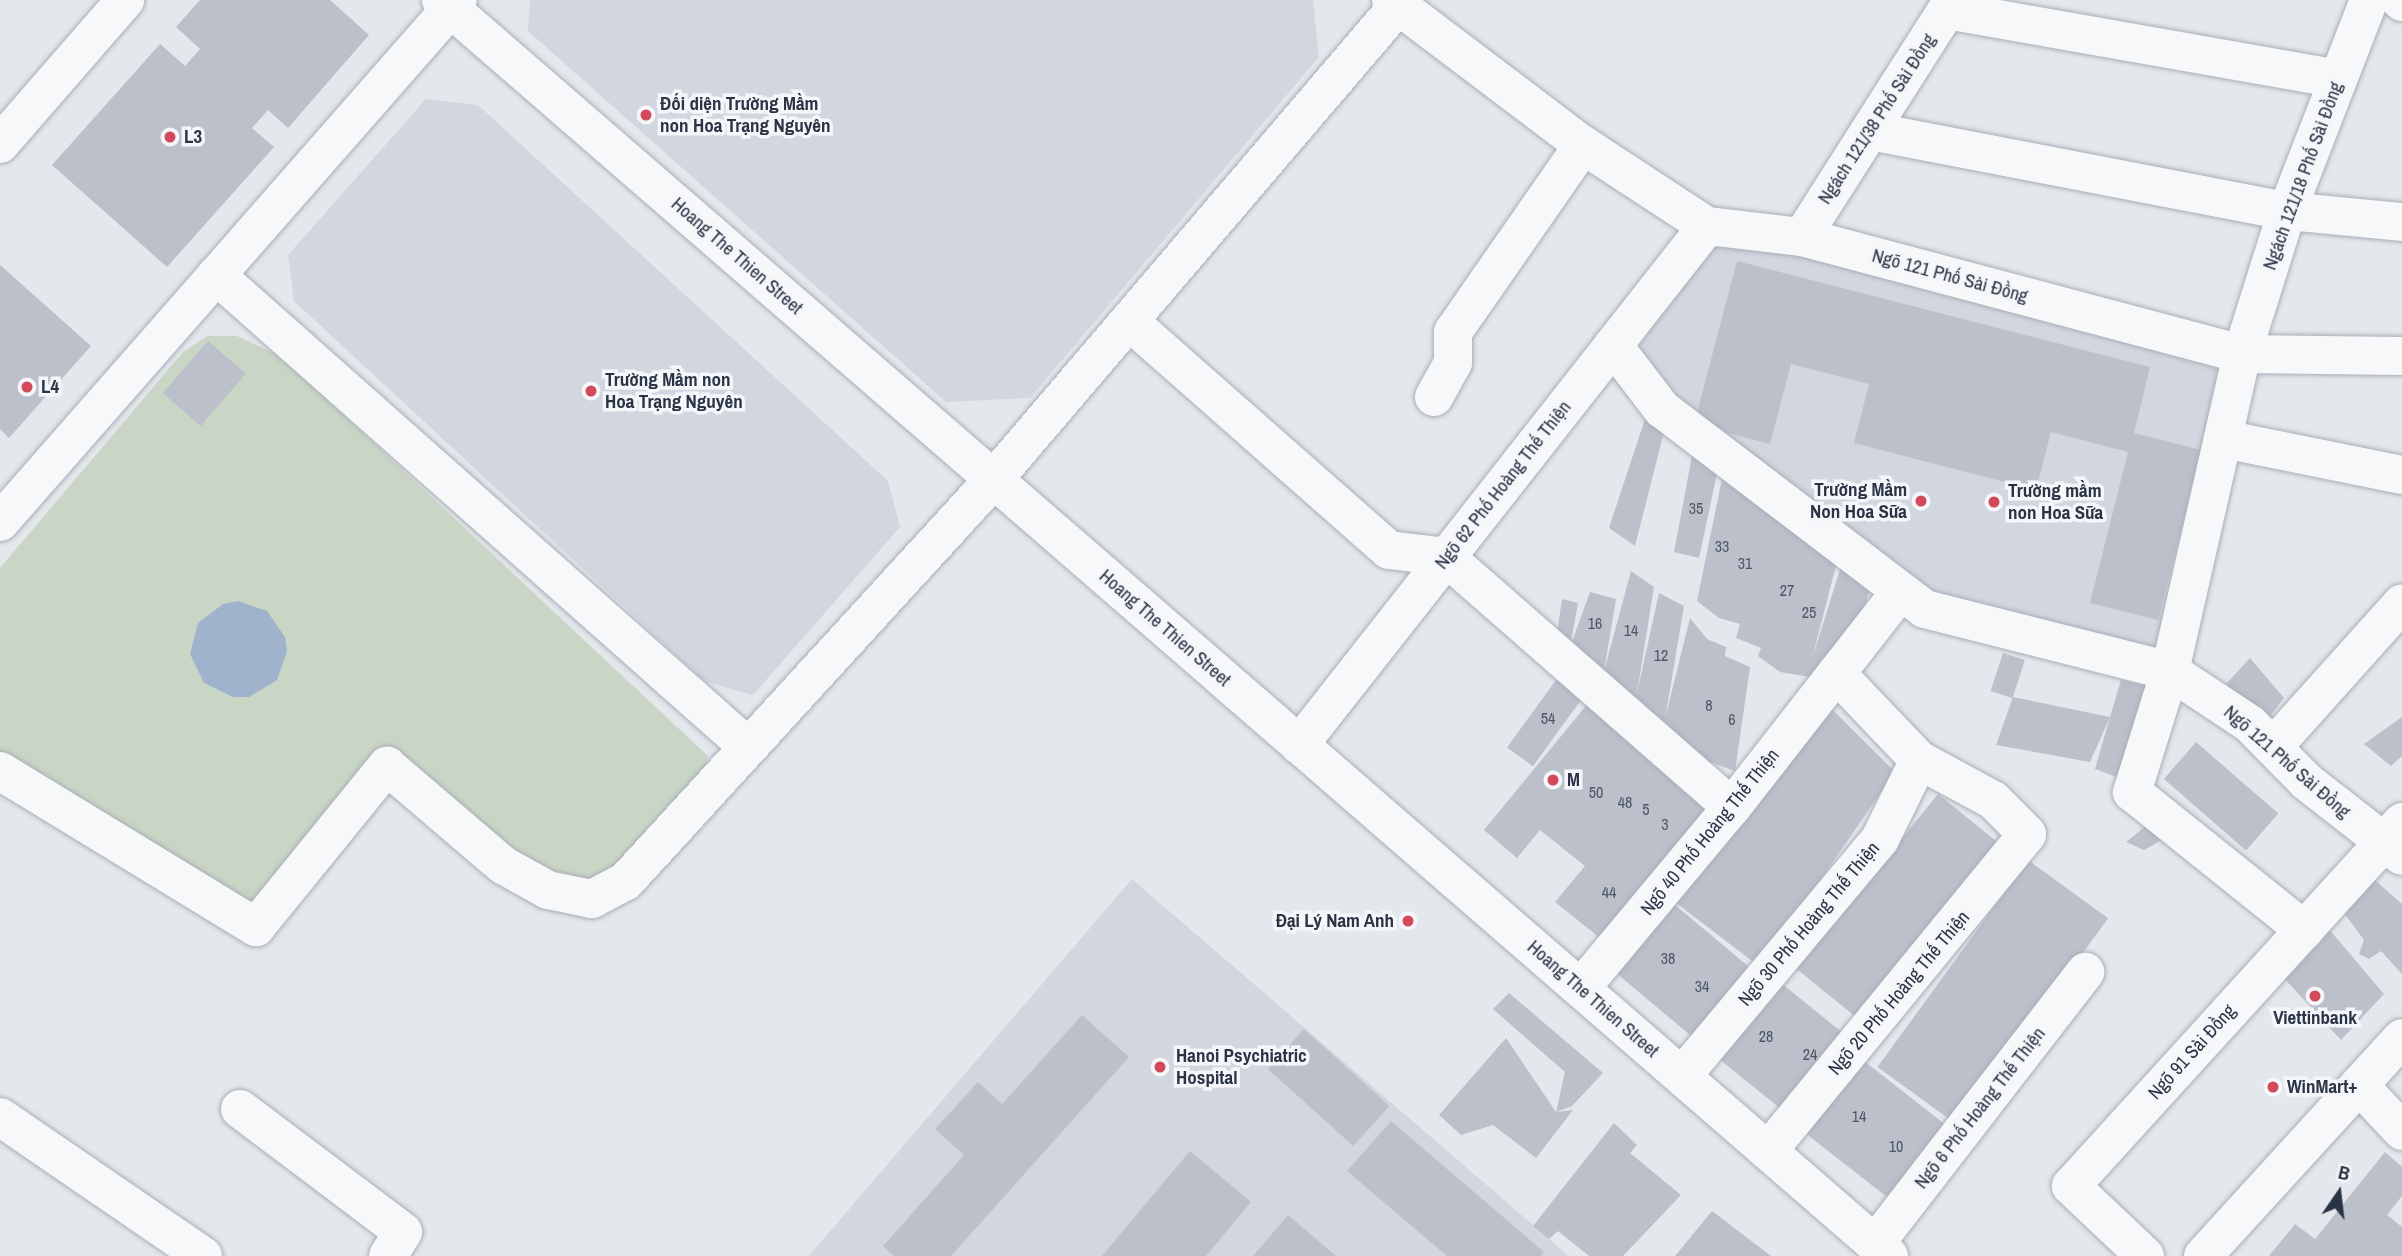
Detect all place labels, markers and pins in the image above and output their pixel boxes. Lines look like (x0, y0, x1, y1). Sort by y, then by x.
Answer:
place label: Đối diện Trường Mầm non Hoa Trạng Nguyên (660, 93, 831, 137)
marker: Đối diện Trường Mầm non Hoa Trạng Nguyên (638, 107, 654, 123)
place label: L3 (184, 126, 202, 148)
marker: L3 (162, 129, 178, 145)
place label: Trường Mầm non Hoa Trạng Nguyên (605, 369, 743, 413)
place label: L4 (41, 376, 59, 398)
marker: L4 (19, 379, 35, 395)
marker: Trường Mầm non Hoa Trạng Nguyên (583, 383, 599, 399)
place label: Trường Mầm Non Hoa Sữa (1810, 479, 1907, 523)
place label: Trường mầm non Hoa Sữa (2008, 480, 2103, 524)
marker: Trường Mầm Non Hoa Sữa (1913, 493, 1929, 509)
marker: Trường mầm non Hoa Sữa (1986, 494, 2002, 510)
place label: M (1567, 769, 1580, 791)
marker: M (1545, 772, 1561, 788)
place label: Đại Lý Nam Anh (1275, 910, 1394, 932)
marker: Đại Lý Nam Anh (1400, 913, 1416, 929)
marker: Viettinbank (2307, 988, 2323, 1004)
place label: Viettinbank (2273, 1007, 2357, 1029)
place label: Hanoi Psychiatric Hospital (1176, 1045, 1307, 1089)
marker: Hanoi Psychiatric Hospital (1150, 1057, 1170, 1077)
place label: WinMart+ (2287, 1076, 2357, 1098)
marker: WinMart+ (2265, 1079, 2281, 1095)

